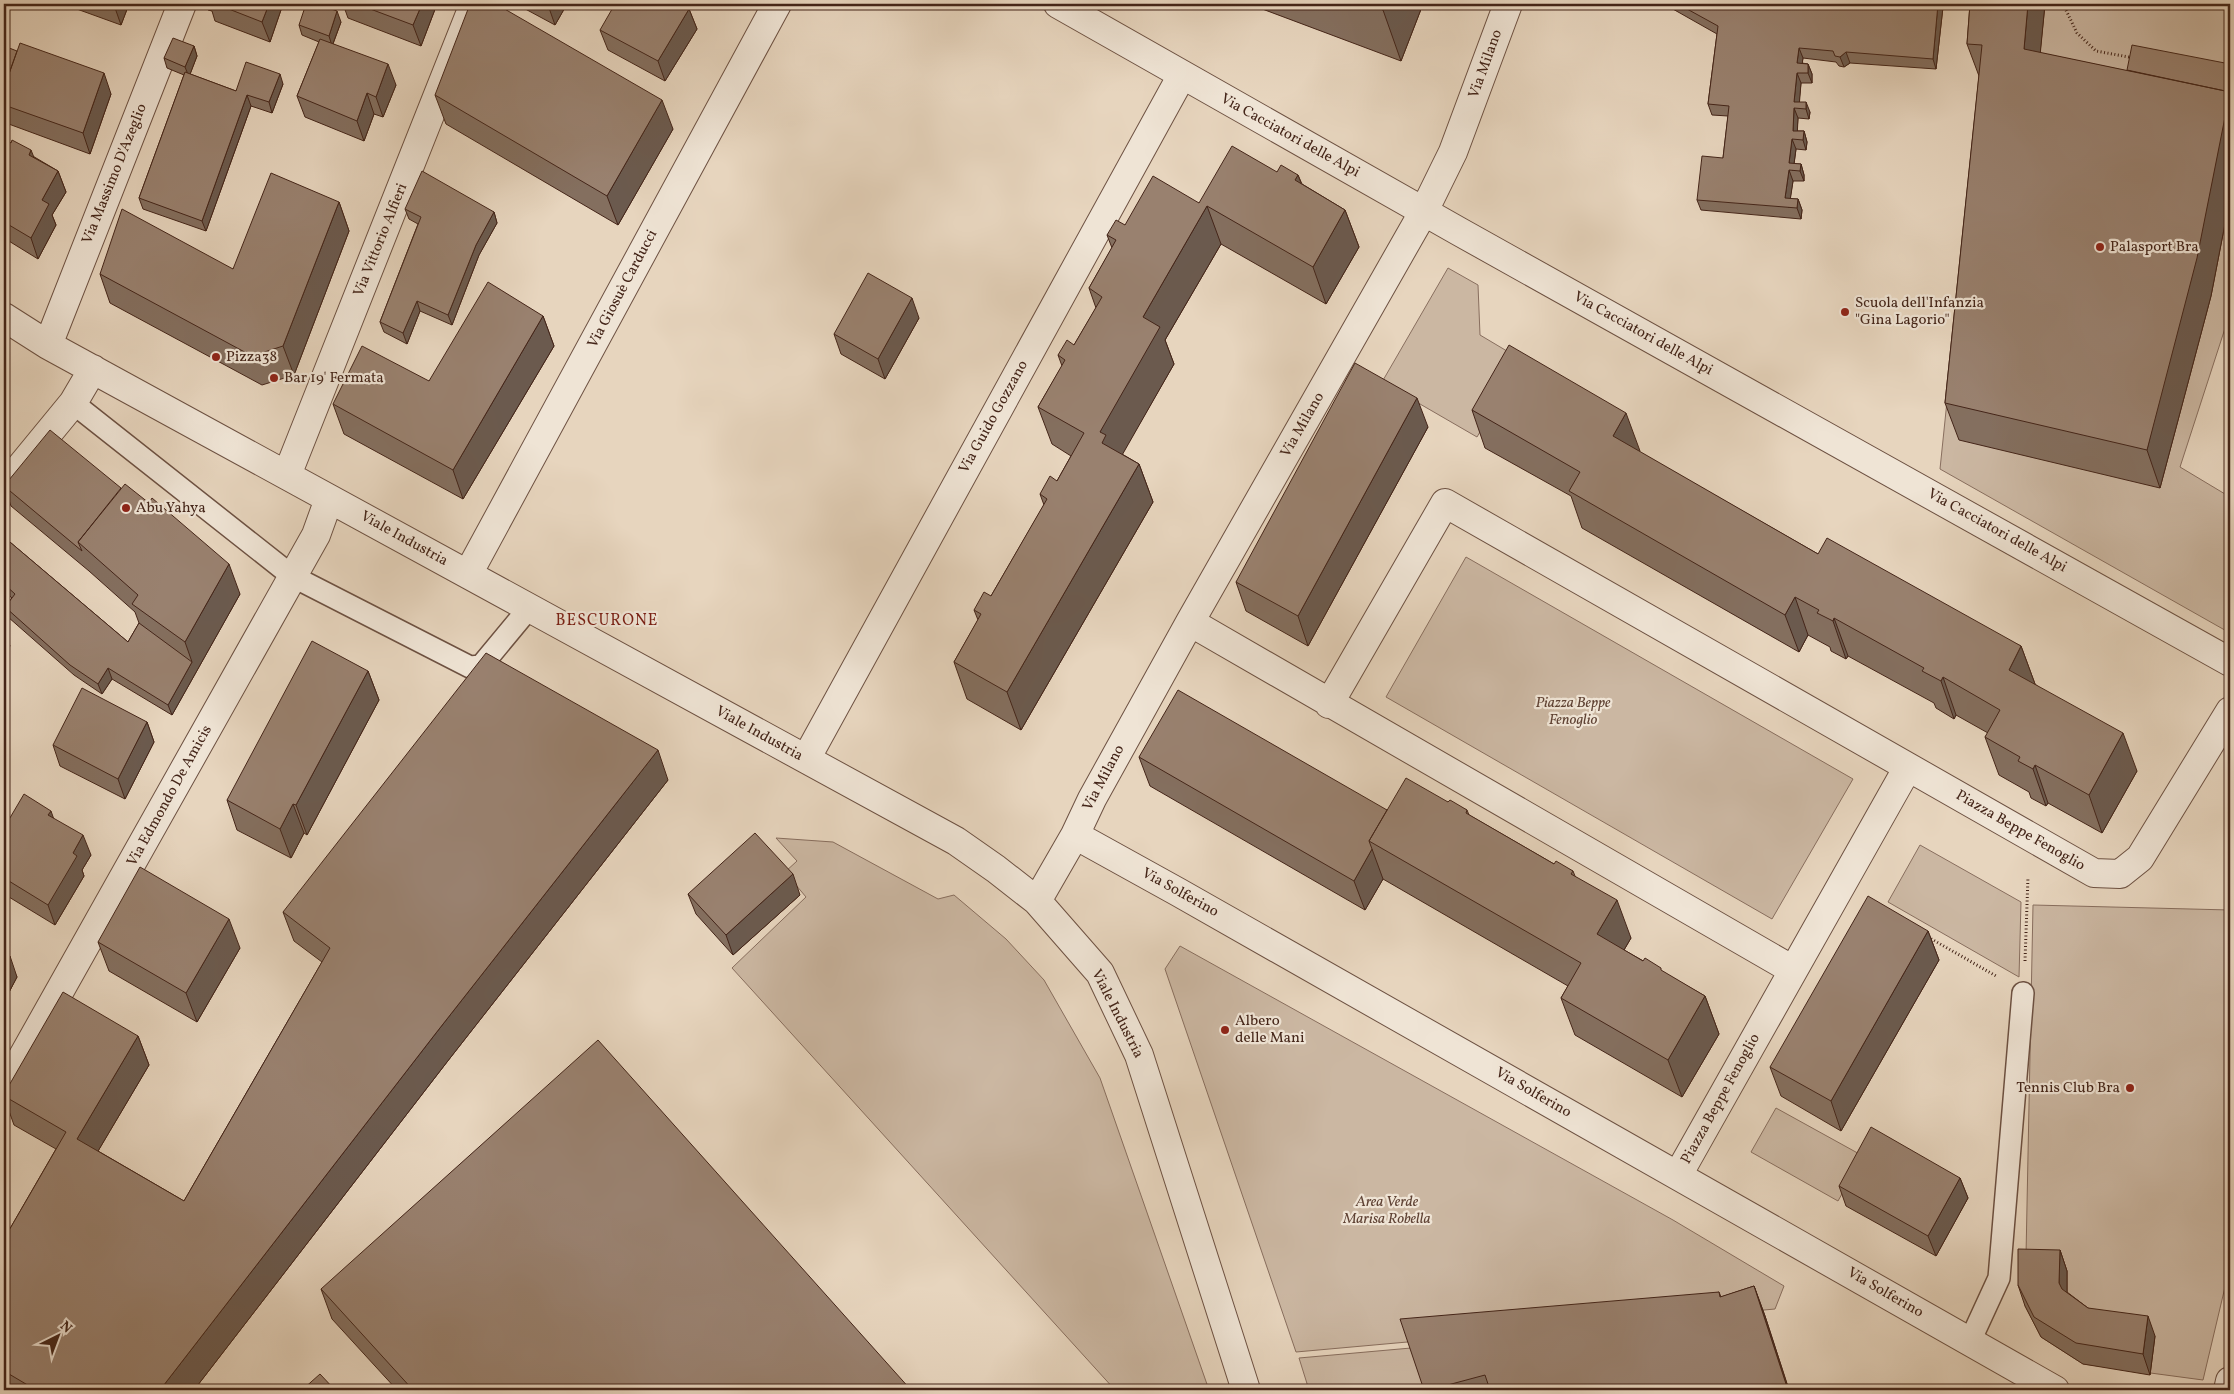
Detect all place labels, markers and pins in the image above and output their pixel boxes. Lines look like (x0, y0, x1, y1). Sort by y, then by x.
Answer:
place label: Palasport Bra (2110, 237, 2199, 258)
marker: Palasport Bra (2094, 241, 2106, 253)
place label: Scuola dell'Infanzia "Gina Lagorio" (1855, 293, 1984, 331)
marker: Scuola dell'Infanzia "Gina Lagorio" (1839, 306, 1851, 318)
place label: Pizza38 (226, 347, 277, 368)
marker: Pizza38 (210, 351, 222, 363)
place label: Bar 19' Fermata (284, 368, 384, 389)
marker: Bar 19' Fermata (268, 372, 280, 384)
place label: Abu Yahya (136, 498, 206, 519)
marker: Abu Yahya (120, 502, 132, 514)
place label: Albero delle Mani (1235, 1011, 1305, 1049)
marker: Albero delle Mani (1219, 1024, 1231, 1036)
place label: Tennis Club Bra (2016, 1078, 2120, 1099)
marker: Tennis Club Bra (2124, 1082, 2136, 1094)

